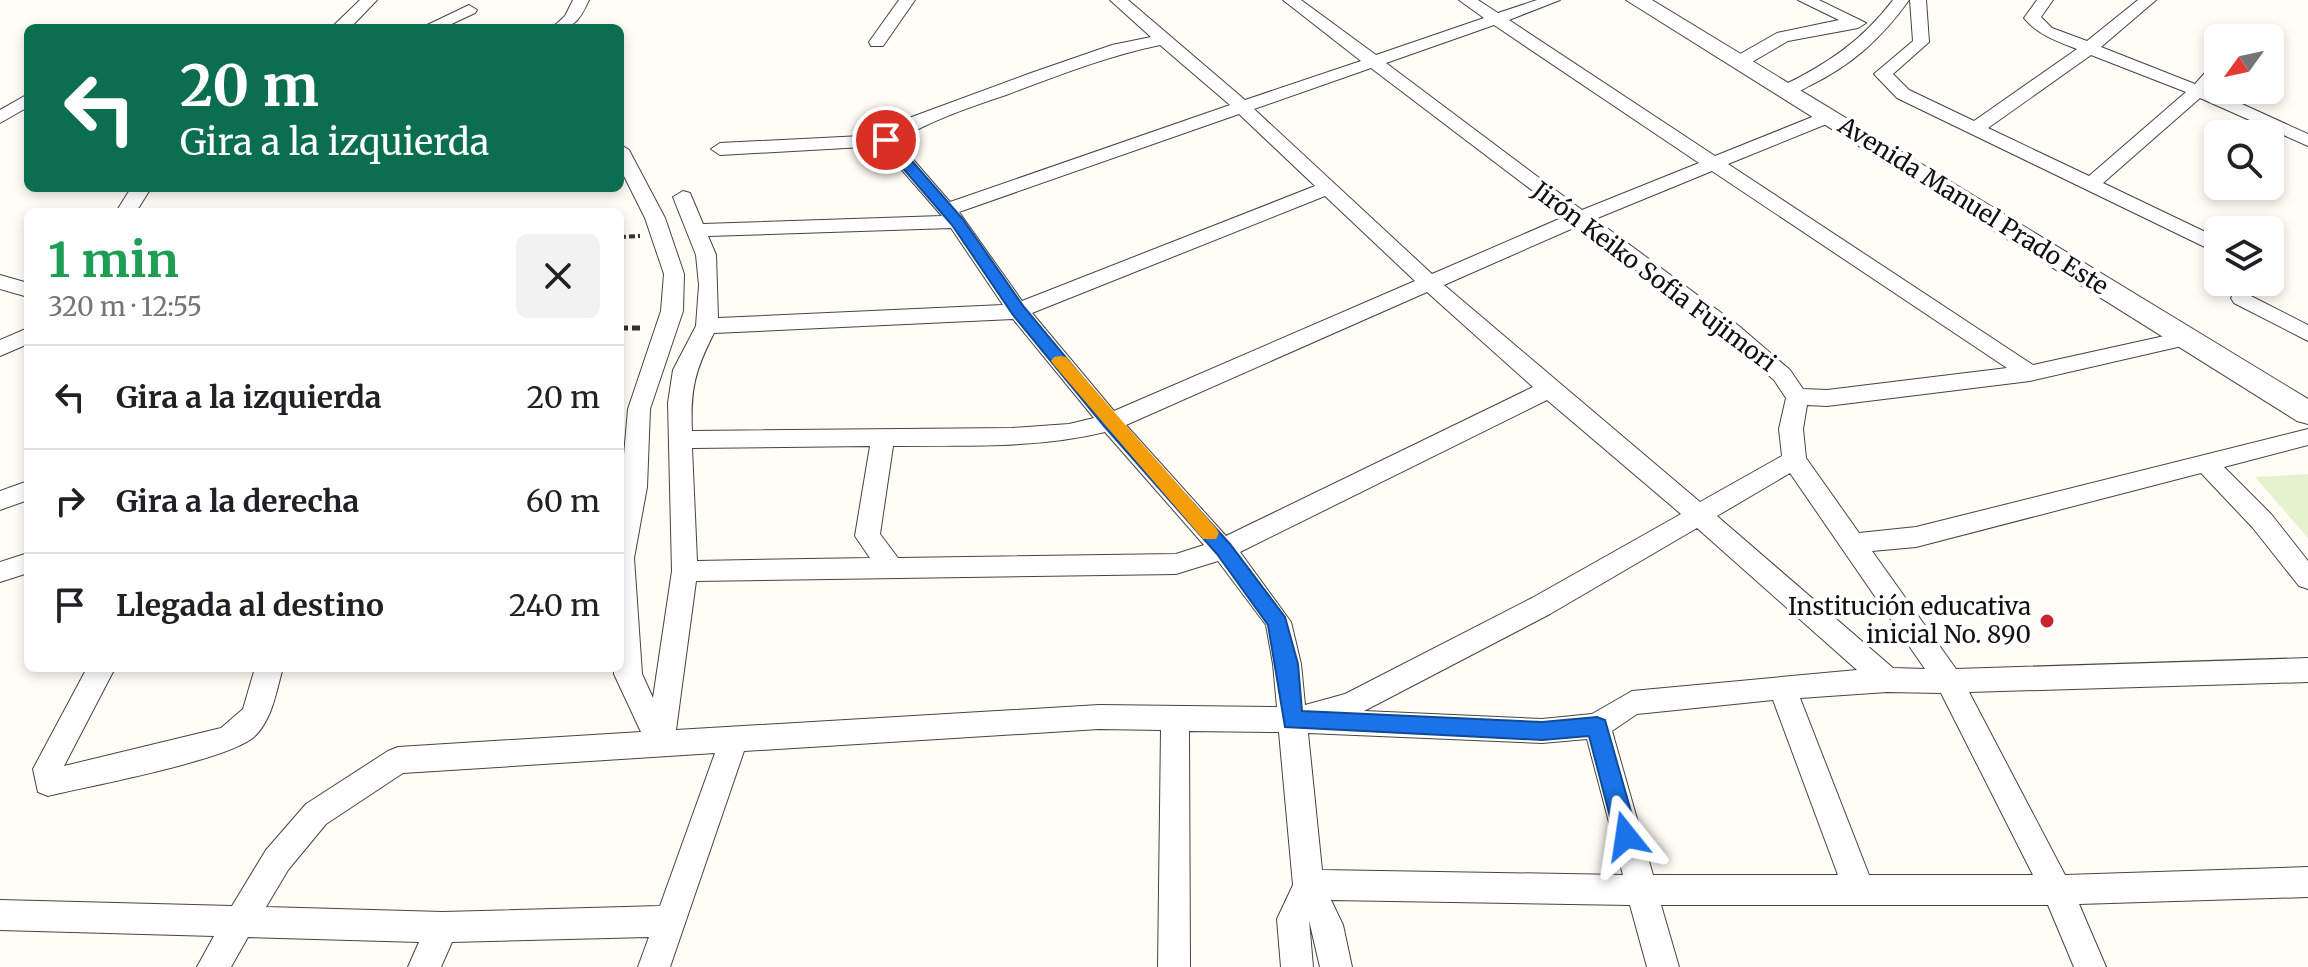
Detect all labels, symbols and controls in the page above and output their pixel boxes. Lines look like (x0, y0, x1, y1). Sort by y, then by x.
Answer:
north arrow (2204, 24, 2284, 104)
map controls (2204, 24, 2284, 296)
text: 20 m (180, 51, 319, 121)
icon: left (48, 56, 152, 160)
pin (852, 106, 920, 174)
street label: Avenida Manuel Prado Este (1832, 109, 2114, 302)
icon: arrive (864, 118, 908, 162)
text: Gira a la izquierda (180, 120, 489, 165)
button: search (2204, 120, 2284, 200)
street label: Jirón Keiko Sofia Fujimori (1526, 174, 1782, 379)
button: layers (2204, 216, 2284, 296)
text: 1 min (48, 230, 179, 290)
button: close (516, 234, 600, 318)
text: 320 m · 12:55 (48, 290, 202, 323)
icon: left (48, 375, 92, 419)
text: Gira a la izquierda (116, 378, 382, 416)
text: 20 m (527, 378, 600, 416)
icon: right (48, 479, 92, 523)
text: Gira a la derecha (116, 482, 359, 520)
text: 60 m (526, 482, 600, 520)
icon: arrive (48, 583, 92, 627)
text: Llegada al destino (116, 586, 384, 624)
text: 240 m (509, 586, 600, 624)
place label: Institución educativa inicial No. 890 (1788, 591, 2031, 650)
marker: Institución educativa inicial No. 890 (2038, 612, 2056, 630)
position arrow (1584, 794, 1668, 878)

